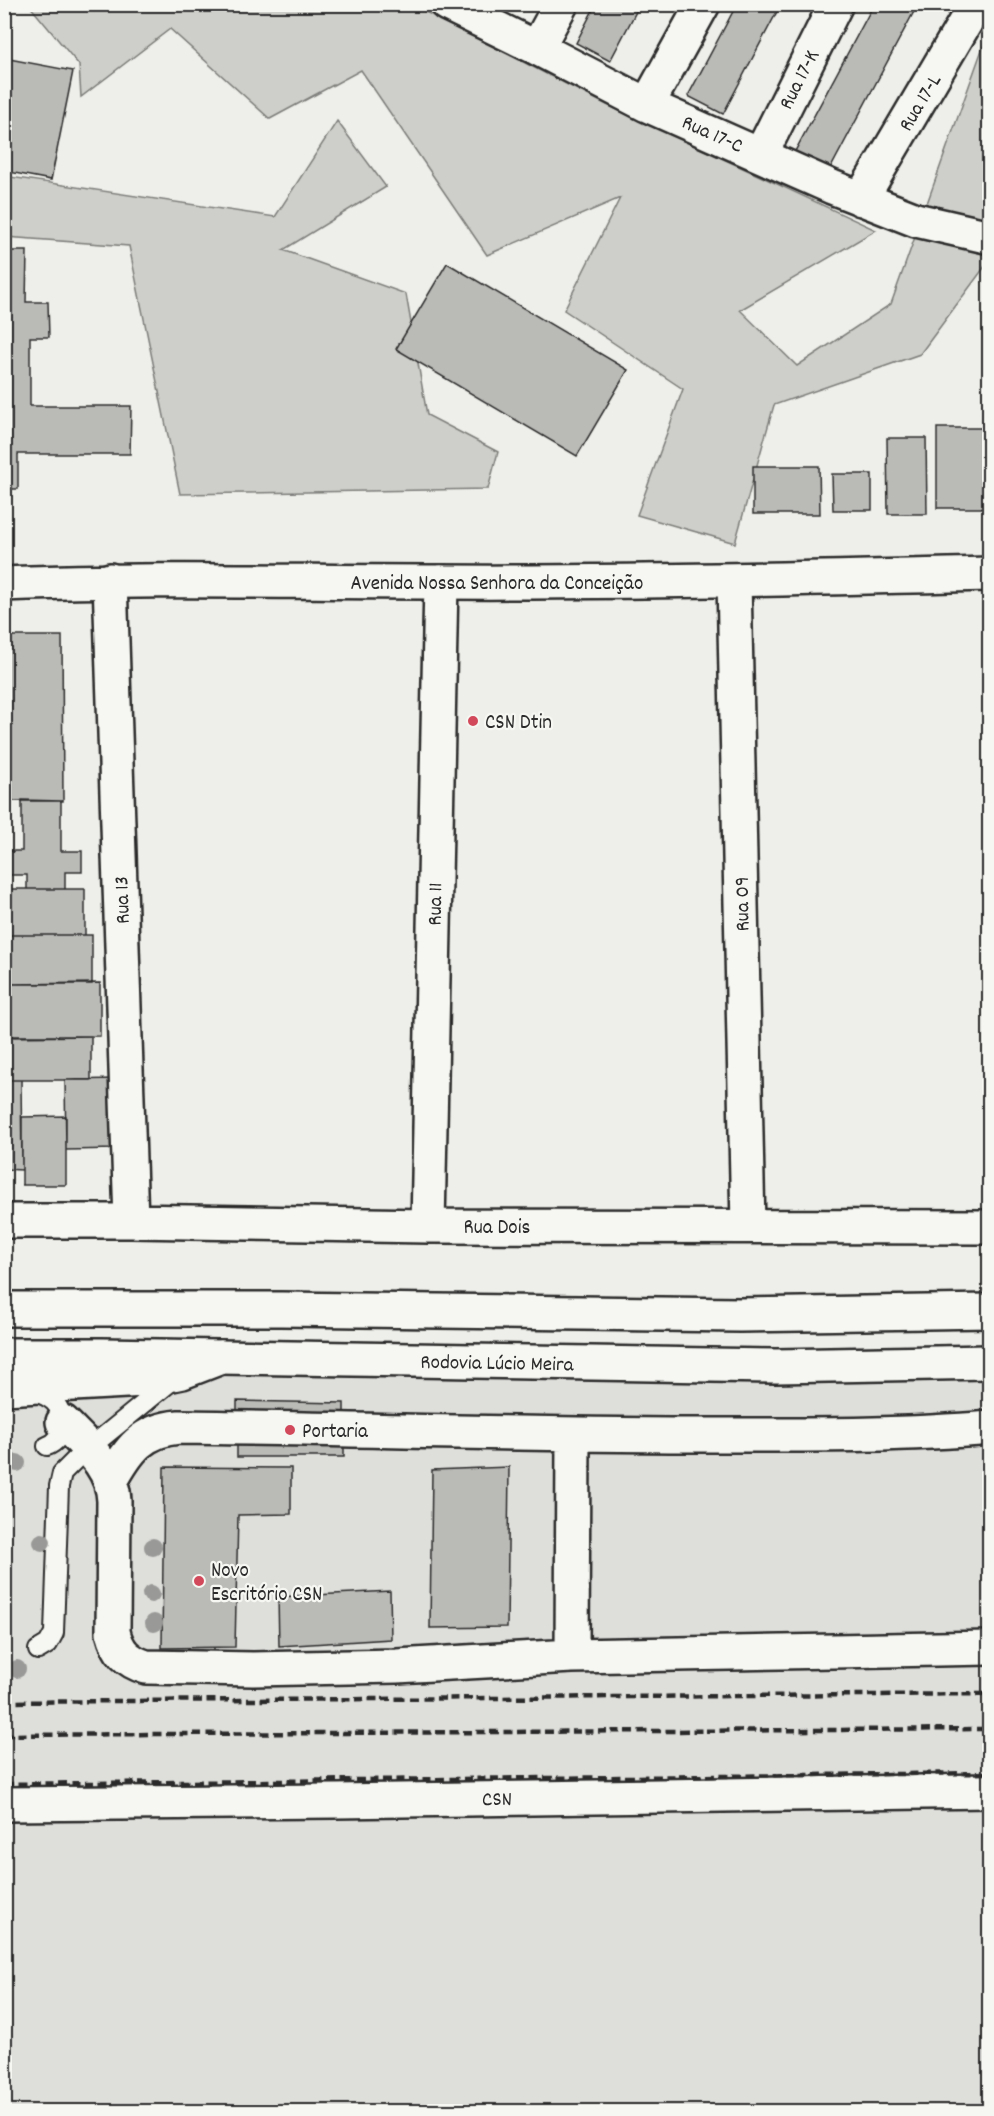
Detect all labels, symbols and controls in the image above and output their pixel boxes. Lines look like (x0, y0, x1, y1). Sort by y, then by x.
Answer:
street label: Rua 17-K (773, 45, 829, 115)
street label: Rua 17-L (893, 69, 951, 138)
street label: Rua 17-C (676, 109, 747, 162)
street label: Avenida Nossa Senhora da Conceição (351, 570, 643, 600)
place label: CSN Dtin (485, 709, 552, 739)
marker: CSN Dtin (466, 714, 480, 728)
street label: Rua 13 (108, 875, 140, 924)
street label: Rua 09 (729, 876, 759, 932)
street label: Rua 11 (422, 882, 452, 926)
street label: Rua Dois (464, 1214, 530, 1244)
street label: Rodovia Lúcio Meira (420, 1349, 575, 1381)
place label: Portaria (302, 1418, 369, 1448)
marker: Portaria (283, 1423, 297, 1437)
place label: Novo Escritório CSN (211, 1557, 322, 1611)
marker: Novo Escritório CSN (192, 1574, 206, 1588)
street label: CSN (482, 1786, 512, 1816)

